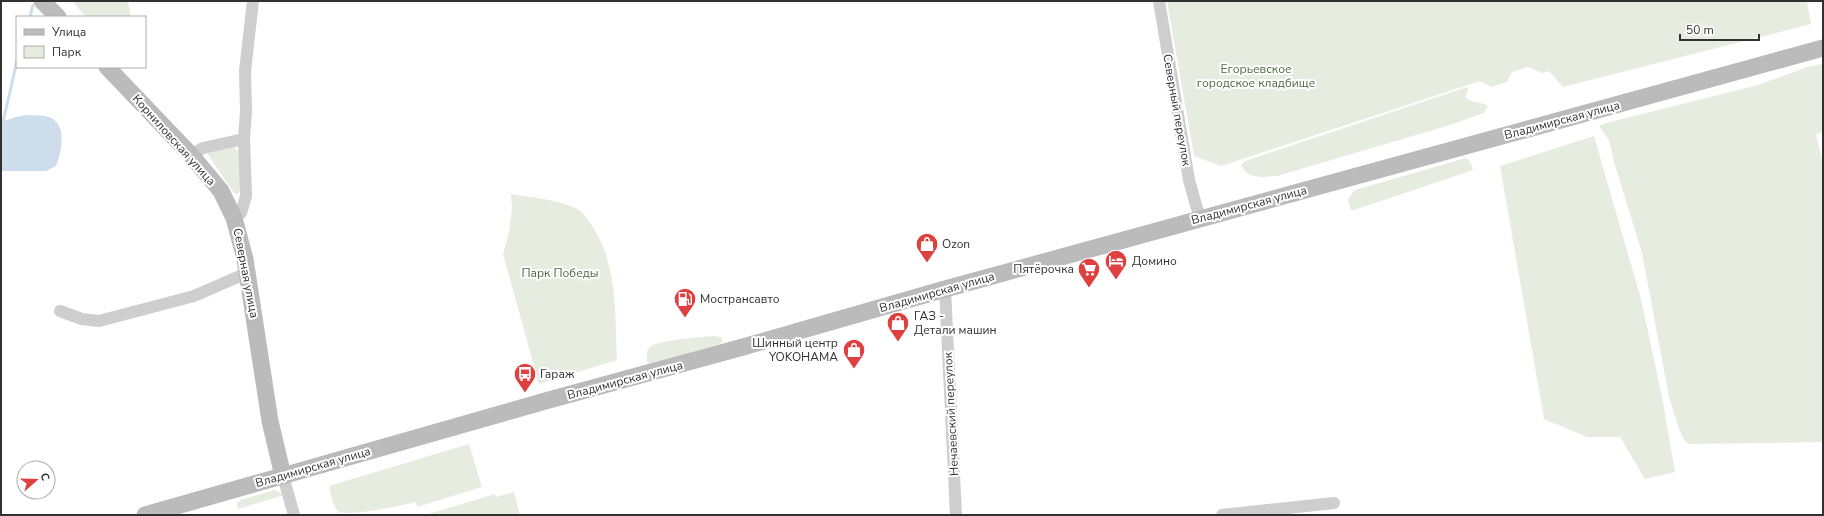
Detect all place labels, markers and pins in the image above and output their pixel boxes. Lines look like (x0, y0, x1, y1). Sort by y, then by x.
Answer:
shop icon: Ozon (914, 231, 940, 264)
place label: Ozon (942, 236, 970, 252)
hotel icon: Домино (1103, 248, 1129, 281)
place label: Домино (1132, 253, 1177, 269)
supermarket icon: Пятёрочка (1076, 256, 1102, 289)
place label: Пятёрочка (1013, 261, 1074, 277)
fuel station icon: Мострансавто (672, 286, 698, 319)
place label: Мострансавто (700, 291, 780, 307)
place label: ГАЗ - Детали машин (914, 308, 997, 338)
shop icon: ГАЗ - Детали машин (885, 310, 911, 343)
place label: Шинный центр YOKOHAMA (752, 335, 838, 365)
shop icon: Шинный центр YOKOHAMA (841, 337, 867, 370)
bus stop icon: Гараж (512, 361, 538, 394)
place label: Гараж (540, 366, 575, 382)

